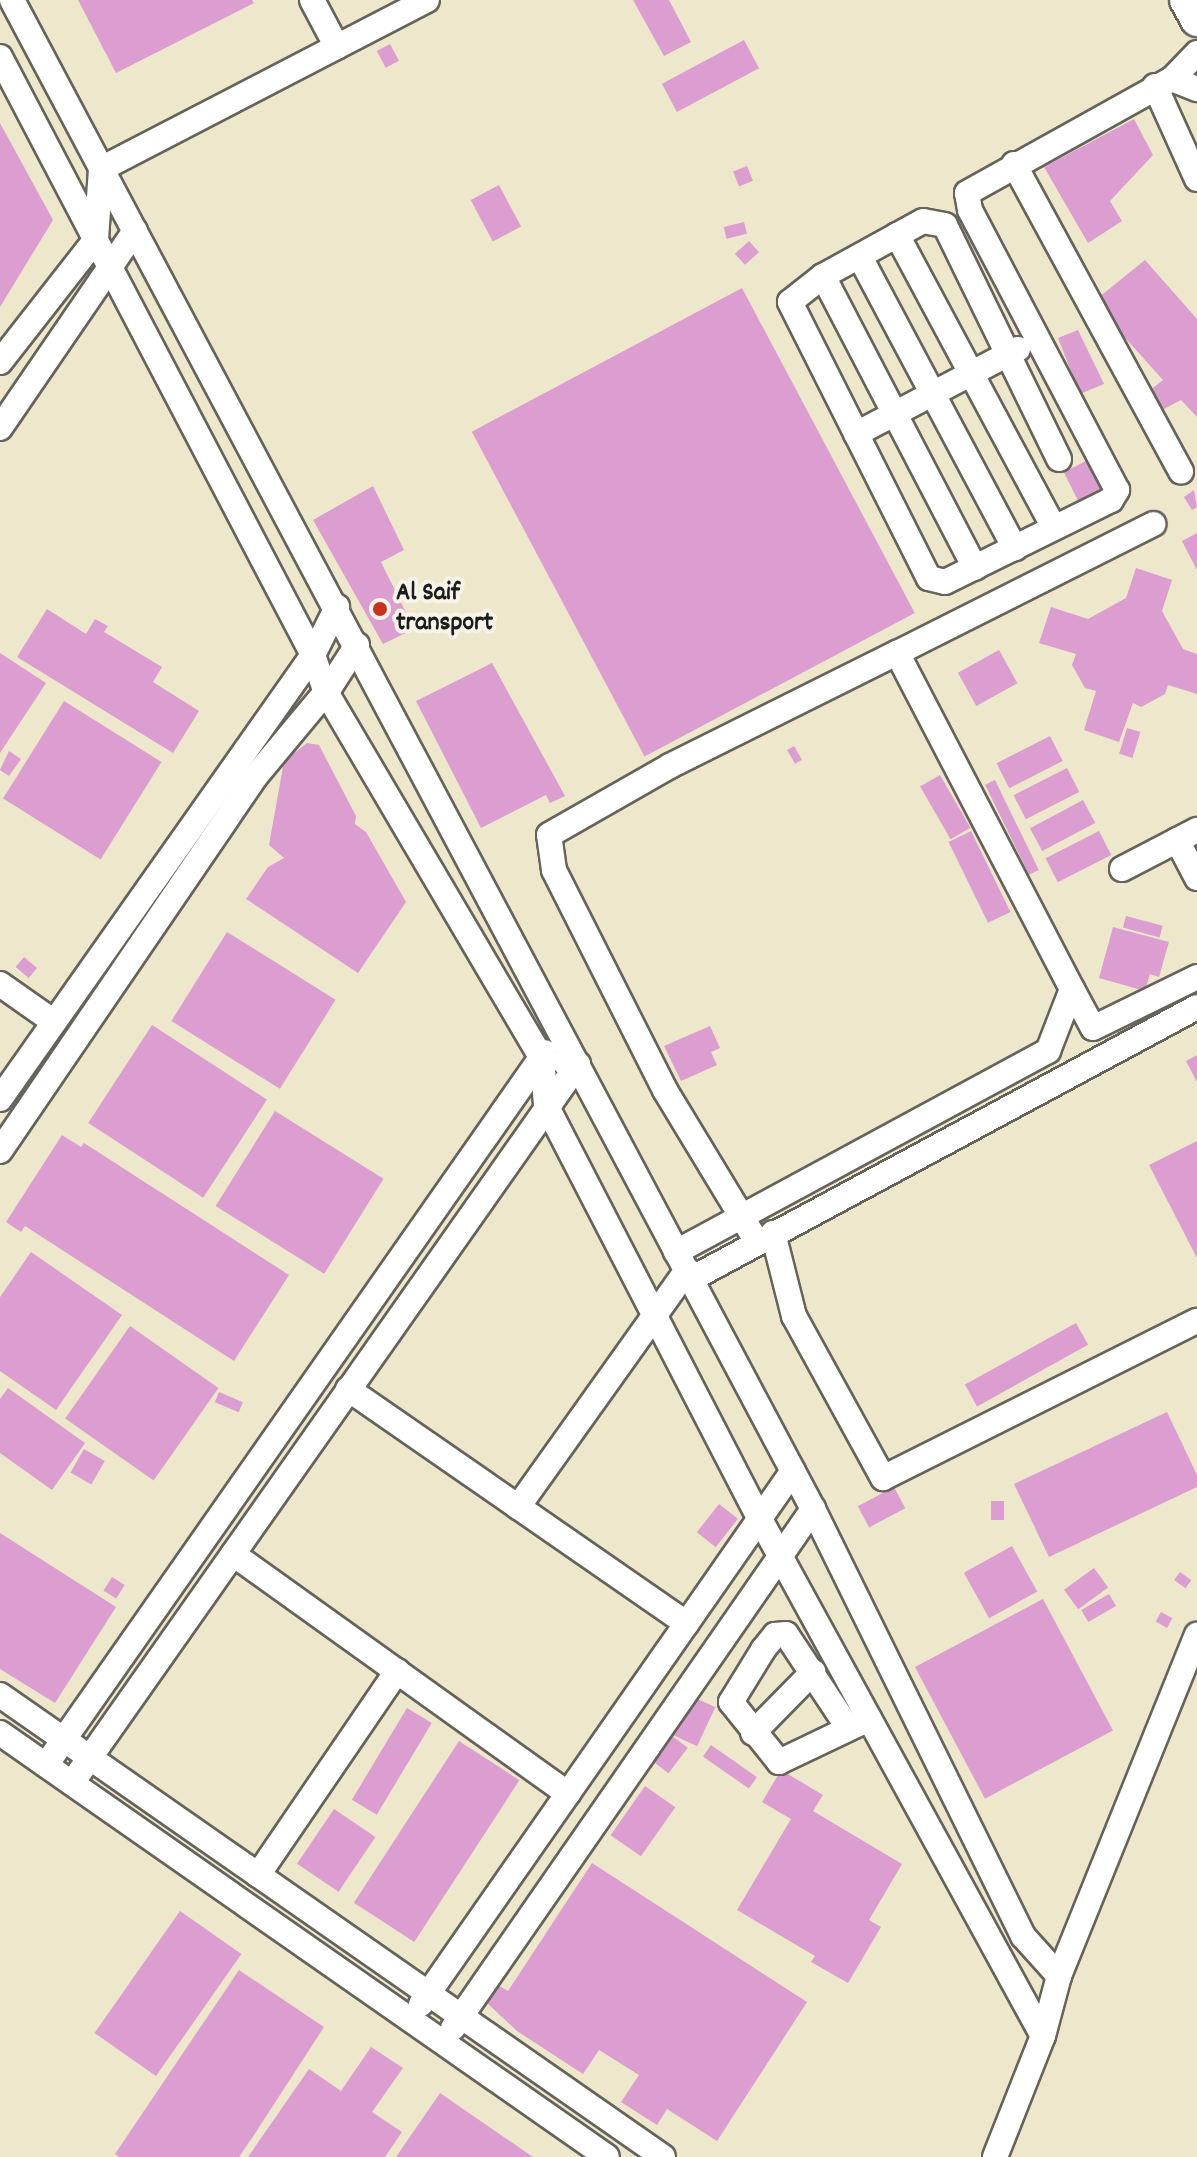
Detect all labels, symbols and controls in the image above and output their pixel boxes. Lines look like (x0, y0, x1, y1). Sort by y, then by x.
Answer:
place label: Al Saif transport (396, 578, 493, 640)
marker: Al Saif transport (371, 600, 389, 618)

